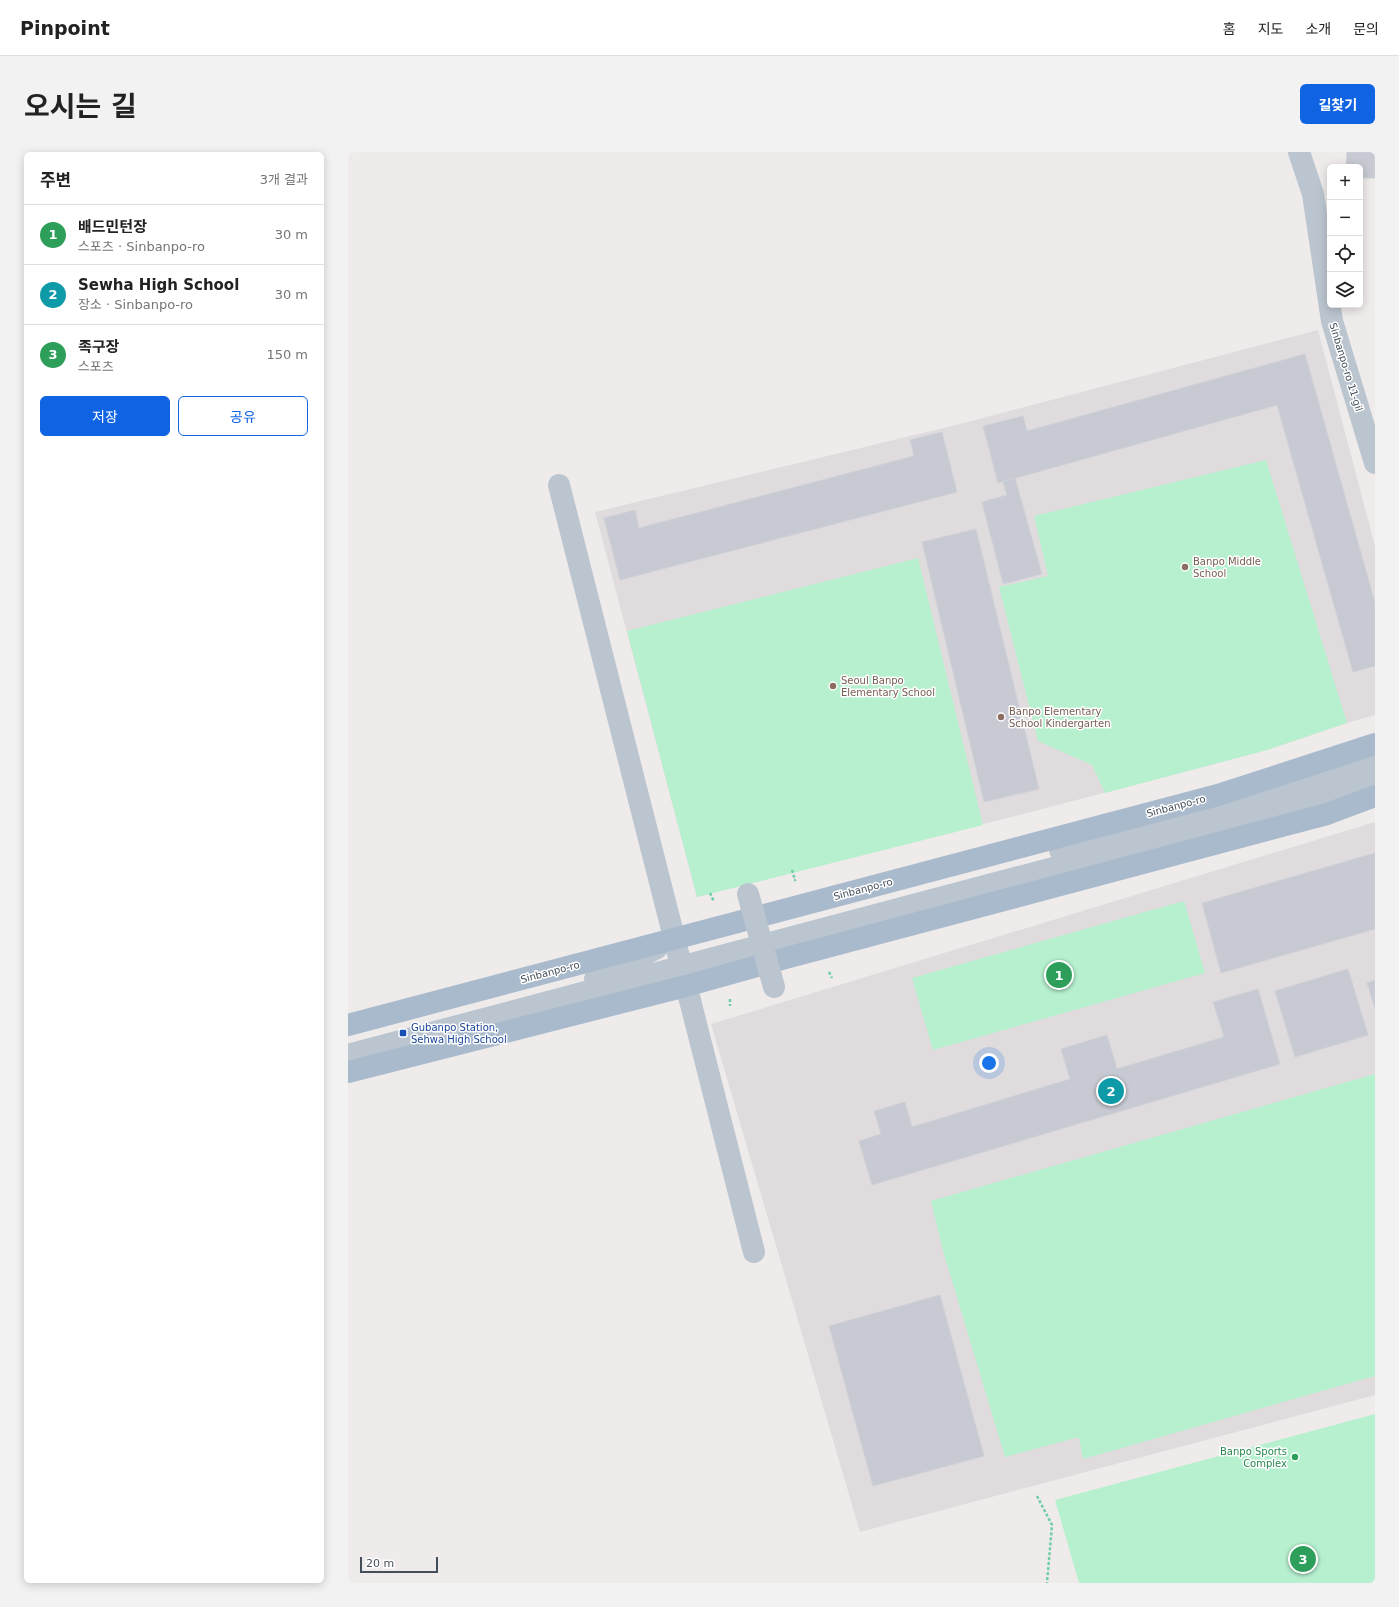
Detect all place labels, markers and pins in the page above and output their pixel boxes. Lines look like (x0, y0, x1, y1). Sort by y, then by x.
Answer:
place label: Banpo Middle School (1193, 556, 1261, 579)
marker: Banpo Middle School (1180, 562, 1190, 572)
place label: Seoul Banpo Elementary School (841, 675, 935, 698)
marker: Seoul Banpo Elementary School (828, 681, 838, 691)
place label: Banpo Elementary School Kindergarten (1009, 706, 1110, 729)
marker: Banpo Elementary School Kindergarten (996, 712, 1006, 722)
pin: 1 (1046, 960, 1072, 990)
place label: Gubanpo Station, Sehwa High School (411, 1022, 507, 1045)
marker: Gubanpo Station, Sehwa High School (398, 1028, 408, 1038)
pin: 2 (1098, 1076, 1124, 1106)
place label: Banpo Sports Complex (1220, 1446, 1287, 1469)
marker: Banpo Sports Complex (1290, 1452, 1300, 1462)
pin: 3 (1290, 1544, 1316, 1574)

